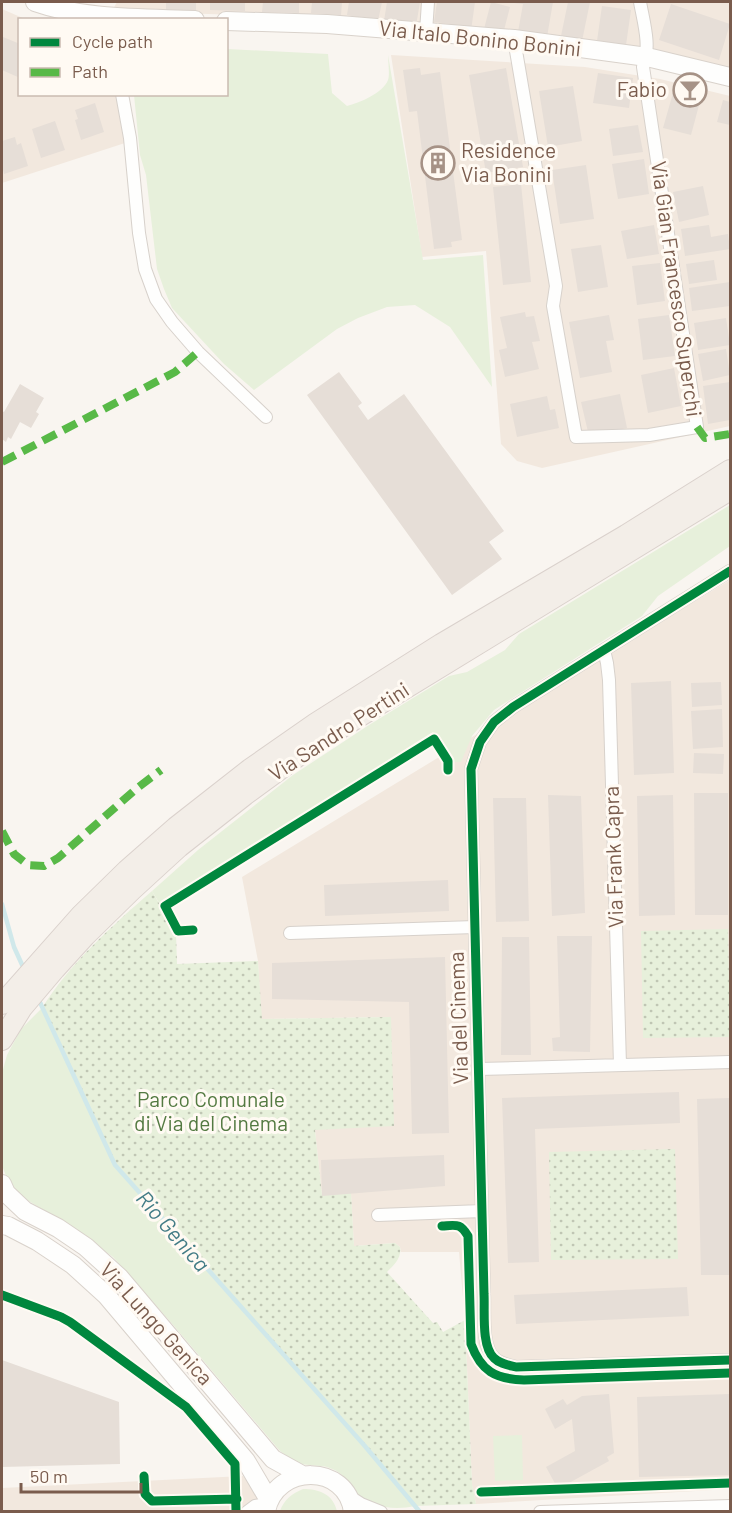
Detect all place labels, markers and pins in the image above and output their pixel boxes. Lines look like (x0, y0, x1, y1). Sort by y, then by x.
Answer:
bar icon: Fabio (672, 72, 708, 108)
place label: Fabio (617, 76, 667, 101)
place label: Residence Via Bonini (461, 137, 556, 186)
building icon: Residence Via Bonini (420, 145, 456, 181)

